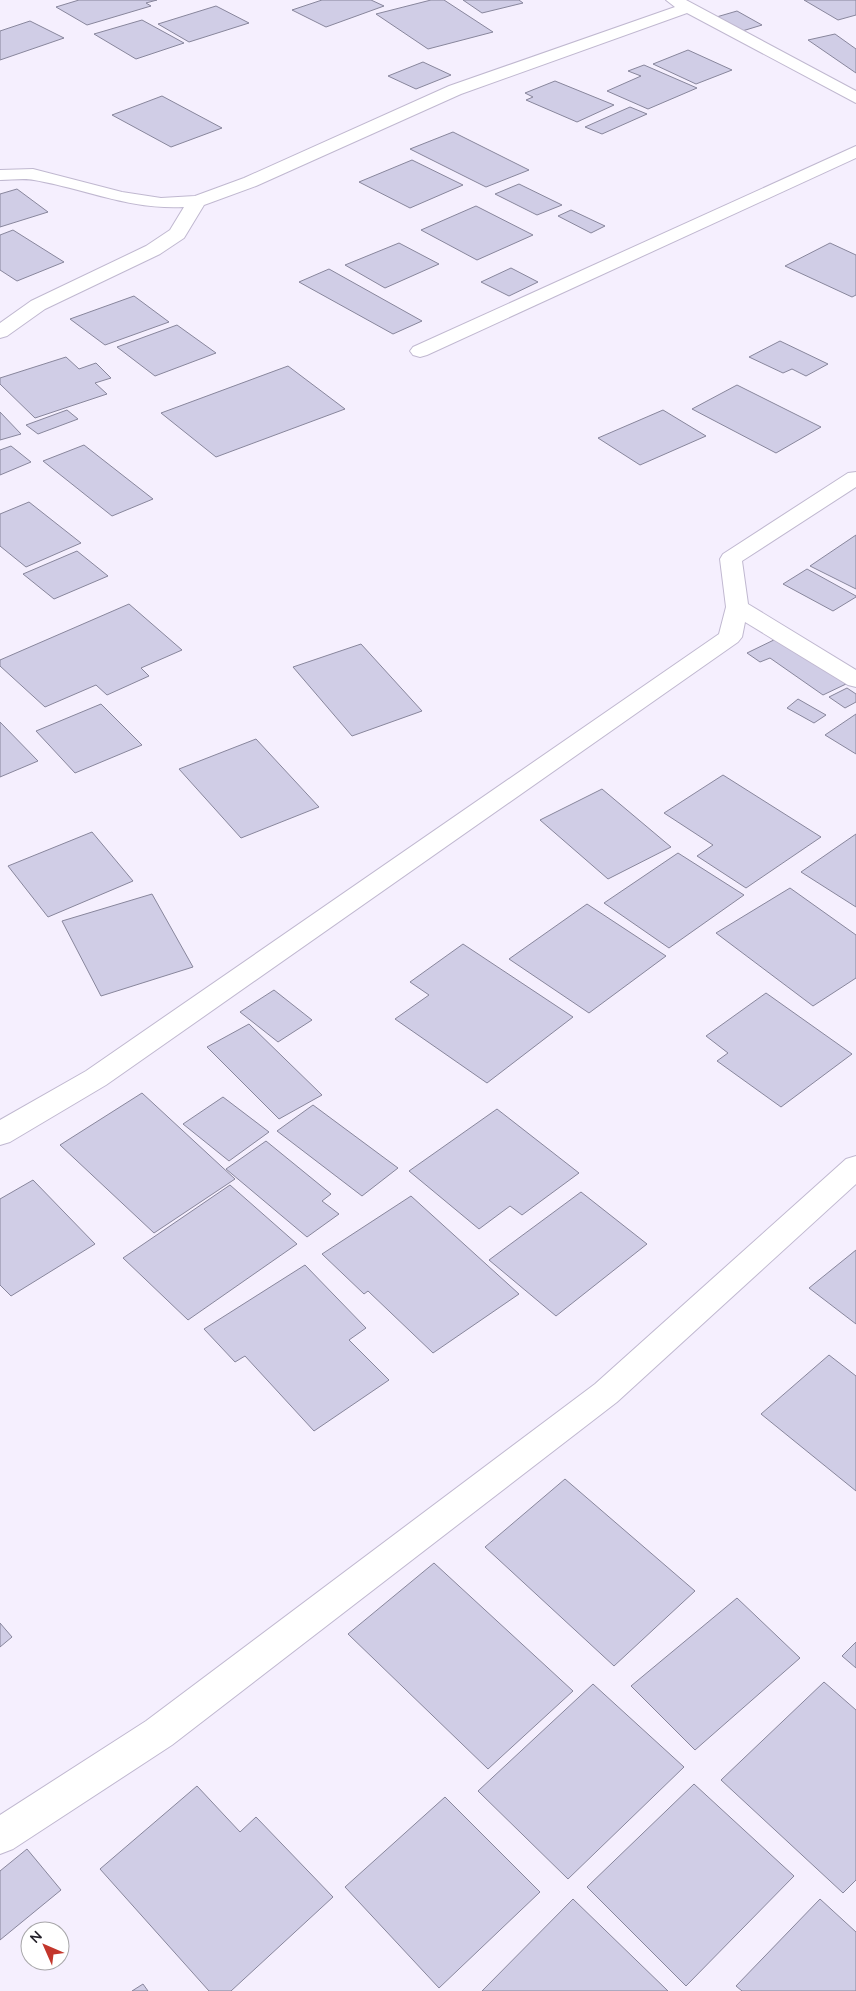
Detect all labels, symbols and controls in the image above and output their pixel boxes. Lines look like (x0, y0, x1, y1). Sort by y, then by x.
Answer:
north arrow (20, 1921, 70, 1971)
text: N (26, 1927, 46, 1947)

